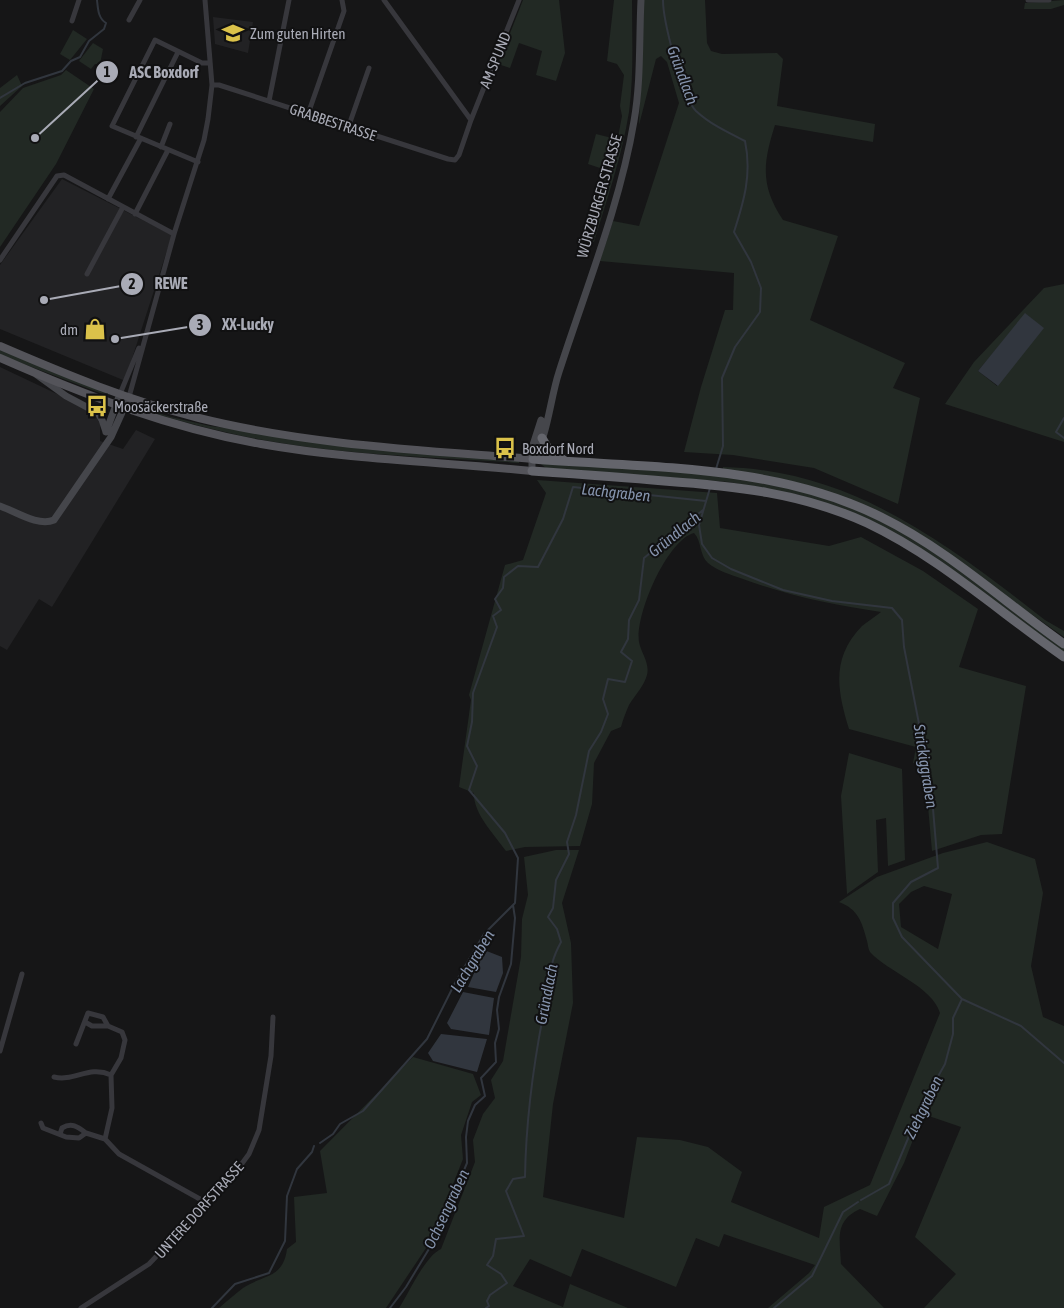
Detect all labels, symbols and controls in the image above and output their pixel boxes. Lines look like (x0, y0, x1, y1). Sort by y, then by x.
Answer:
school or university icon: Zum guten Hirten (220, 20, 246, 46)
place label: Zum guten Hirten (250, 25, 346, 42)
street label: AM SPUND (476, 29, 514, 91)
water label: Gründlach (664, 43, 702, 107)
callout: ASC Boxdorf (95, 56, 209, 87)
text: 1 (103, 63, 111, 80)
text: ASC Boxdorf (128, 63, 199, 81)
street label: GRABBESTRASSE (288, 100, 379, 144)
street label: WÜRZBURGER STRASSE (573, 132, 625, 260)
callout: REWE (119, 268, 198, 299)
text: REWE (154, 274, 188, 292)
text: 2 (128, 275, 136, 292)
callout: XX-Lucky (187, 309, 284, 340)
text: XX-Lucky (221, 315, 274, 333)
shop icon: dm (82, 316, 108, 342)
text: 3 (196, 316, 204, 333)
place label: dm (60, 321, 78, 338)
bus stop icon: Moosäckerstraße (84, 393, 110, 419)
place label: Moosäckerstraße (114, 398, 208, 415)
bus stop icon: Boxdorf Nord (492, 435, 518, 461)
place label: Boxdorf Nord (522, 440, 594, 457)
water label: Lachgraben (581, 479, 652, 506)
water label: Gründlach (644, 508, 704, 560)
water label: Strickiggraben (909, 722, 942, 810)
water label: Lachgraben (446, 927, 498, 996)
water label: Gründlach (531, 962, 561, 1026)
water label: Ziehgraben (900, 1072, 947, 1142)
street label: UNTERE DORFSTRASSE (151, 1158, 247, 1262)
water label: Ochsengraben (420, 1166, 473, 1252)

